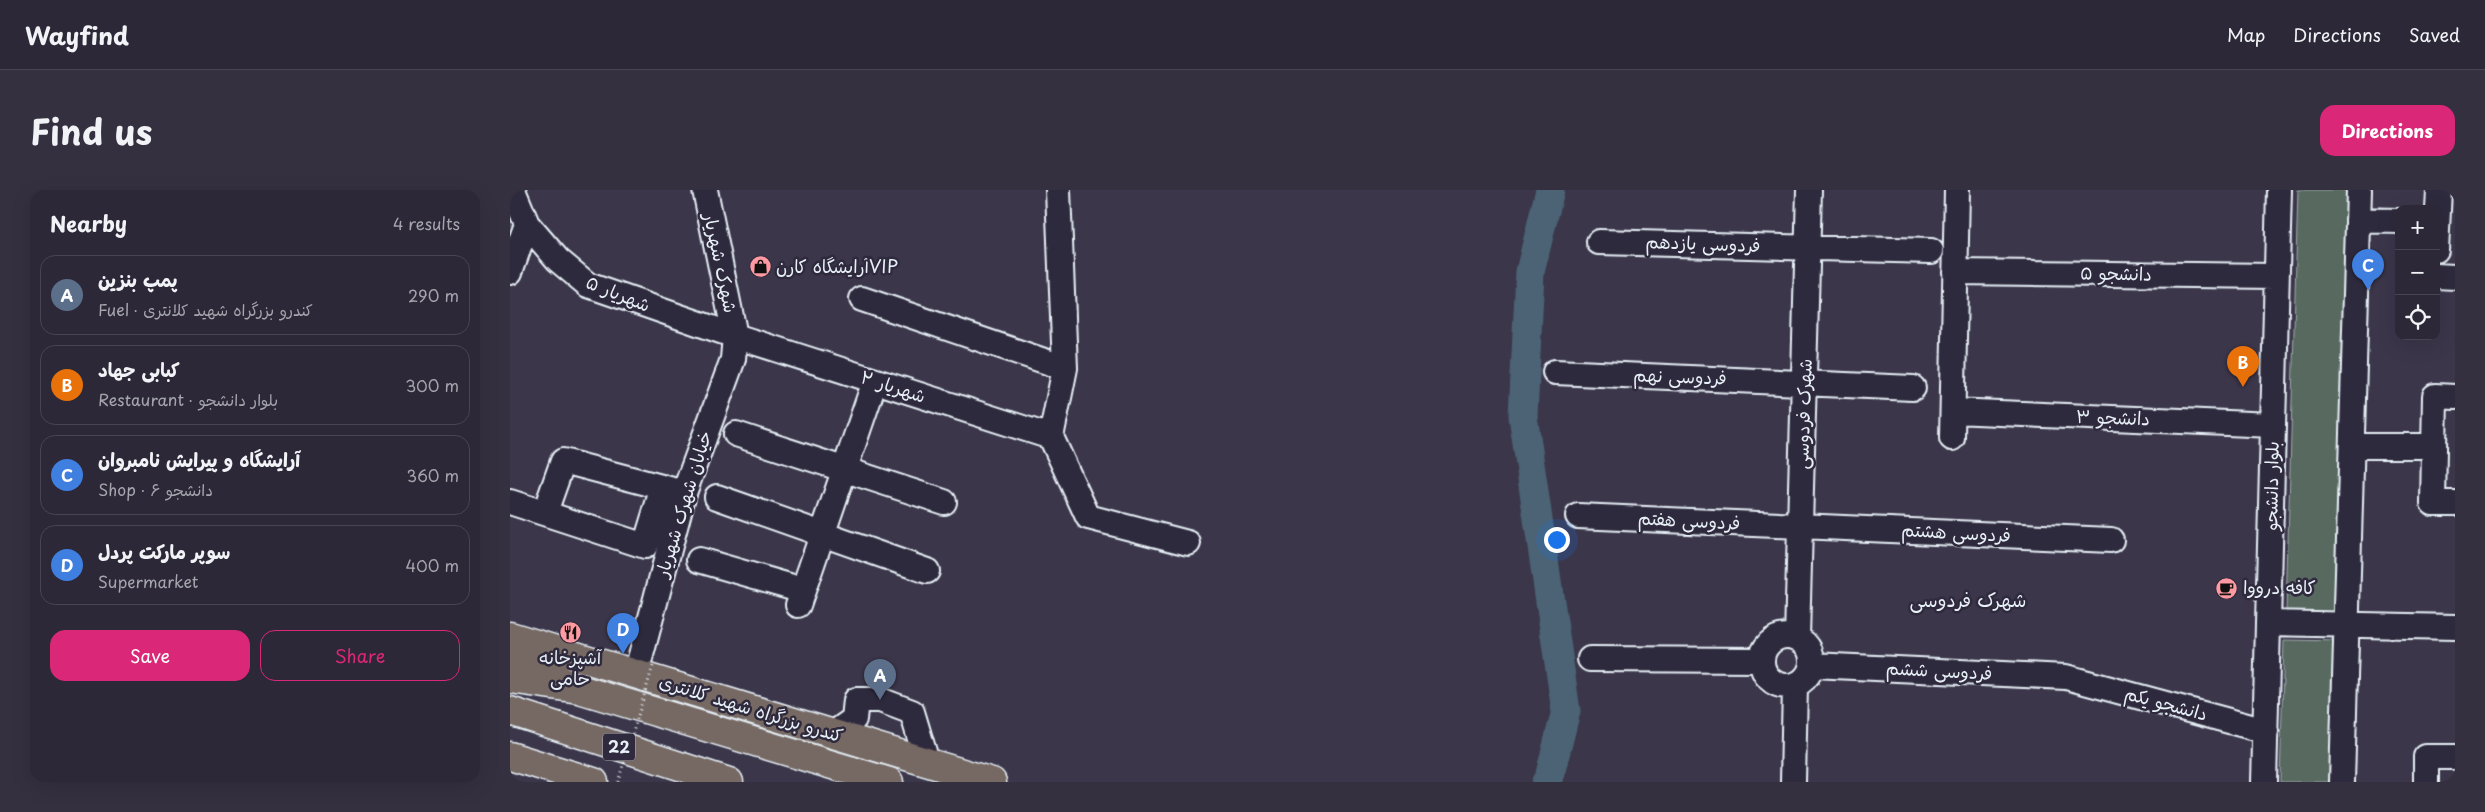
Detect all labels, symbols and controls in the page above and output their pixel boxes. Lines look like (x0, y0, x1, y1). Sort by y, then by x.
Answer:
text: Wayfind (25, 17, 129, 53)
text: Map (2227, 21, 2265, 48)
text: Directions (2293, 21, 2381, 48)
text: Saved (2409, 21, 2460, 48)
text: Find us (30, 104, 152, 157)
button: Directions (2320, 105, 2455, 156)
map controls (2395, 205, 2440, 340)
button: + (2395, 205, 2440, 250)
text: Nearby (50, 207, 127, 239)
street label: شهرک شهریار (697, 208, 745, 315)
text: 4 results (393, 211, 460, 235)
street label: فردوسی یازدهم (1645, 227, 1761, 260)
pin: C (2352, 249, 2384, 290)
button: − (2395, 250, 2440, 295)
place label: آرایشگاه کارنVIP (776, 252, 898, 279)
shop icon: آرایشگاه کارنVIP (748, 255, 772, 279)
street label: دانشجو ۵ (2080, 258, 2152, 287)
text: پمپ بنزین (98, 265, 177, 293)
street label: ۵ شهریار (582, 267, 655, 318)
text: A (61, 283, 73, 307)
text: 290 m (408, 283, 459, 307)
button: locate (2395, 295, 2440, 340)
text: Fuel · کندرو بزرگراه شهید کلانتری (98, 297, 313, 321)
pin: B (2227, 346, 2259, 387)
text: کبابی جهاد (98, 355, 180, 383)
street label: شهرک فردوسی (1787, 358, 1818, 470)
street label: فردوسی نهم (1633, 360, 1727, 393)
street label: ۲ شهریار (857, 362, 930, 409)
text: B (62, 373, 72, 397)
text: 300 m (405, 373, 459, 397)
text: Restaurant · بلوار دانشجو (98, 387, 278, 411)
street label: دانشجو ۳ (2076, 402, 2151, 431)
street label: خیابان شهرک شهریار (647, 427, 718, 582)
street label: بلوار دانشجو (2256, 441, 2285, 532)
text: آرایشگاه و پیرایش نامبروان (98, 445, 300, 473)
text: C (61, 463, 73, 487)
text: 360 m (407, 463, 459, 487)
text: Shop · ۶ دانشجو (98, 477, 213, 501)
street label: فردوسی هفتم (1637, 503, 1741, 538)
street label: فردوسی هشتم (1900, 515, 2012, 550)
your location (1544, 527, 1570, 553)
text: سوپر مارکت پردل (98, 537, 230, 565)
text: D (61, 553, 73, 577)
text: 400 m (406, 553, 459, 577)
text: Supermarket (98, 569, 198, 593)
place label: کافه درووا (2243, 573, 2316, 600)
cafe icon: کافه درووا (2215, 576, 2239, 600)
district label: شهرک فردوسی (1910, 585, 2026, 613)
pin: D (607, 613, 639, 654)
restaurant icon: آشپزخانه حامی (558, 621, 582, 645)
button: Save (50, 630, 250, 681)
button: Share (260, 630, 460, 681)
place label: آشپزخانه حامی (539, 643, 603, 691)
street label: فردوسی ششم (1885, 653, 1993, 688)
pin: A (864, 659, 896, 700)
street label: کندرو بزرگراه شهید کلانتری (656, 667, 847, 748)
street label: دانشجو یکم (2121, 679, 2211, 729)
road number: 22 (603, 734, 635, 760)

